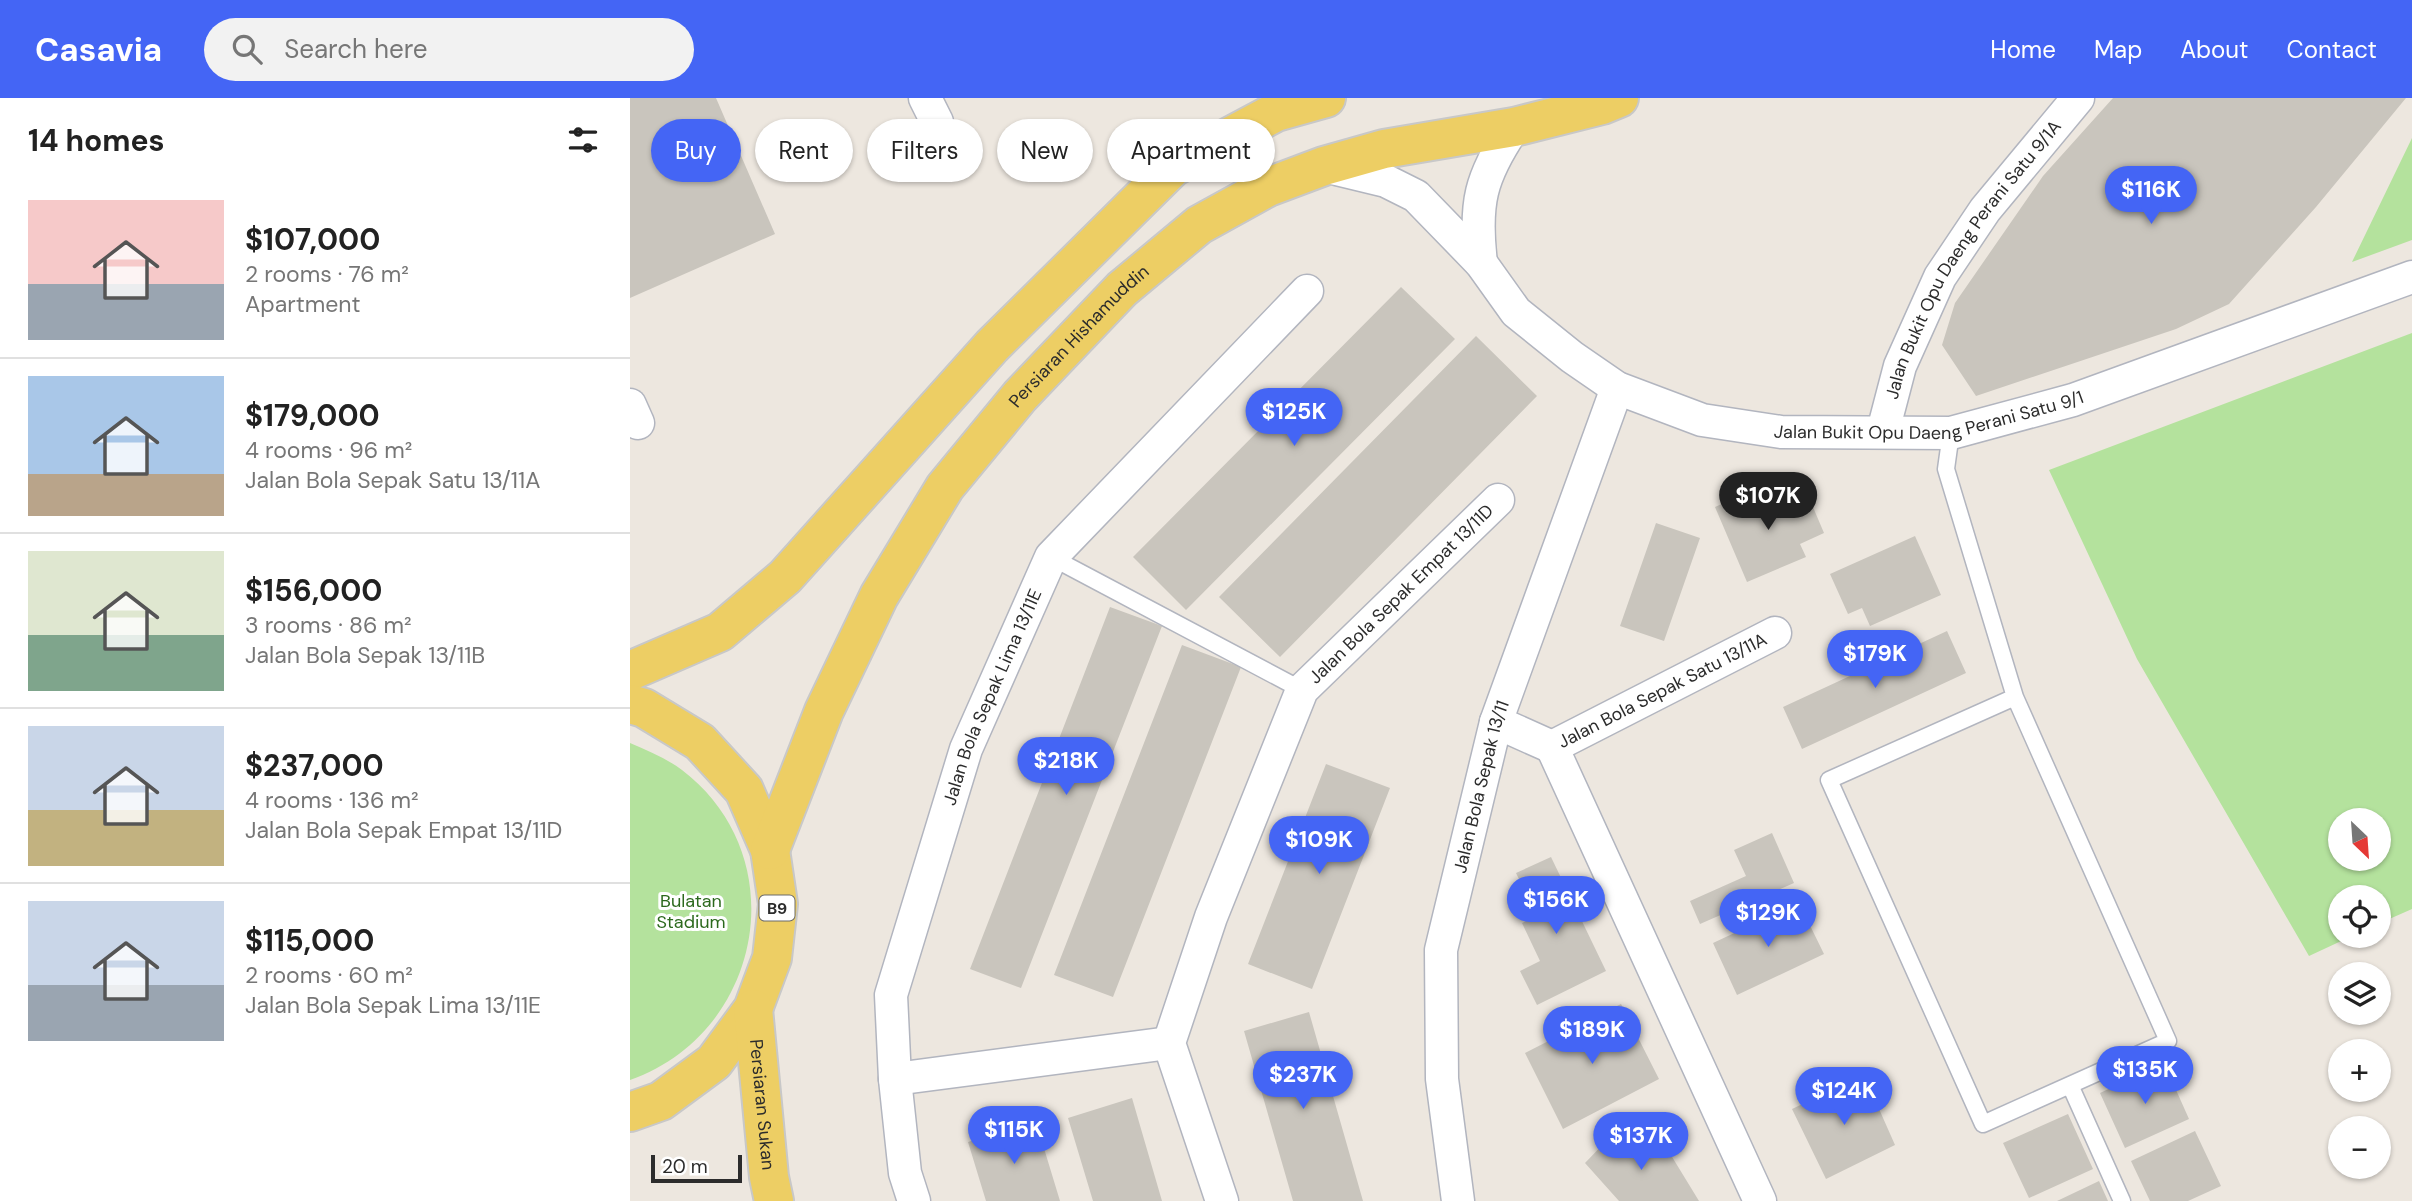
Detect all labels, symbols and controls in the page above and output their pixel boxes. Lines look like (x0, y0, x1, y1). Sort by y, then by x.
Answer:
search box (204, 18, 694, 81)
text: Casavia (35, 28, 162, 71)
icon: search (228, 30, 266, 68)
text: Search here (284, 32, 428, 66)
text: Home (1990, 34, 2056, 65)
text: Map (2094, 34, 2142, 65)
text: About (2180, 34, 2249, 65)
text: Contact (2287, 34, 2377, 65)
street label: Jalan Bukit Opu Daeng Perani Satu 9/1A (1880, 115, 2067, 402)
chip: Buy (651, 119, 741, 182)
chip: Rent (755, 119, 853, 182)
chip: Filters (867, 119, 983, 182)
chip: New (997, 119, 1093, 182)
chip: Apartment (1107, 119, 1275, 182)
text: 14 homes (28, 121, 165, 160)
icon: filters (564, 121, 602, 159)
pin: $116K (2102, 166, 2200, 226)
text: $116K (2121, 174, 2181, 204)
text: $107,000 (245, 220, 380, 259)
icon: home (84, 228, 168, 312)
text: 2 rooms · 76 m² (245, 259, 409, 289)
street label: Persiaran Hishamuddin (1003, 259, 1154, 412)
text: Apartment (245, 289, 360, 319)
street label: Jalan Bukit Opu Daeng Perani Satu 9/1 (1772, 385, 2087, 445)
pin: $125K (1245, 388, 1343, 448)
text: $179,000 (245, 396, 380, 435)
text: $125K (1262, 396, 1326, 426)
icon: home (84, 404, 168, 488)
text: 4 rooms · 96 m² (245, 435, 412, 465)
text: Jalan Bola Sepak Satu 13/11A (245, 465, 540, 495)
pin: $107K (1719, 472, 1817, 532)
text: $107K (1735, 480, 1801, 510)
street label: Jalan Bola Sepak Empat 13/11D (1303, 499, 1499, 689)
text: $156,000 (245, 571, 382, 610)
icon: home (84, 579, 168, 663)
street label: Jalan Bola Sepak Lima 13/11E (938, 585, 1047, 808)
text: 3 rooms · 86 m² (245, 610, 412, 640)
street label: Jalan Bola Sepak Satu 13/11A (1554, 627, 1771, 754)
pin: $179K (1826, 630, 1924, 690)
text: $179K (1843, 638, 1907, 668)
text: Jalan Bola Sepak 13/11B (245, 640, 485, 670)
street label: Jalan Bola Sepak 13/11 (1448, 697, 1515, 876)
pin: $218K (1017, 738, 1115, 797)
text: $218K (1033, 745, 1099, 775)
text: $237,000 (245, 746, 384, 785)
icon: home (84, 754, 168, 838)
text: 4 rooms · 136 m² (245, 785, 419, 815)
north arrow (2328, 808, 2390, 872)
map controls (2328, 808, 2391, 1179)
text: Jalan Bola Sepak Empat 13/11D (245, 815, 562, 845)
pin: $109K (1270, 816, 1368, 876)
text: $109K (1285, 824, 1353, 854)
pin: $156K (1507, 876, 1605, 936)
text: $156K (1523, 884, 1589, 914)
button: locate (2328, 885, 2391, 948)
park label: Bulatan Stadium (656, 889, 726, 934)
pin: $129K (1719, 890, 1817, 949)
road number: B9 (760, 895, 794, 920)
text: $129K (1735, 897, 1801, 927)
text: $115,000 (245, 921, 374, 960)
icon: home (84, 929, 168, 1013)
text: 2 rooms · 60 m² (245, 960, 413, 990)
button: layers (2328, 962, 2391, 1025)
text: Jalan Bola Sepak Lima 13/11E (245, 990, 541, 1020)
pin: $189K (1543, 1006, 1641, 1066)
text: $189K (1559, 1014, 1625, 1044)
street label: Persiaran Sukan (744, 1038, 780, 1171)
button: + (2328, 1039, 2391, 1102)
pin: $135K (2096, 1046, 2194, 1106)
pin: $237K (1254, 1052, 1352, 1111)
text: $135K (2112, 1054, 2178, 1084)
text: $237K (1269, 1059, 1337, 1089)
pin: $124K (1795, 1068, 1893, 1127)
text: $124K (1811, 1075, 1877, 1105)
pin: $115K (965, 1107, 1063, 1166)
pin: $137K (1592, 1112, 1690, 1172)
text: $115K (984, 1114, 1044, 1144)
button: − (2328, 1116, 2391, 1179)
text: $137K (1609, 1120, 1673, 1150)
scale bar (651, 1152, 742, 1184)
text: 20 m (662, 1154, 708, 1179)

